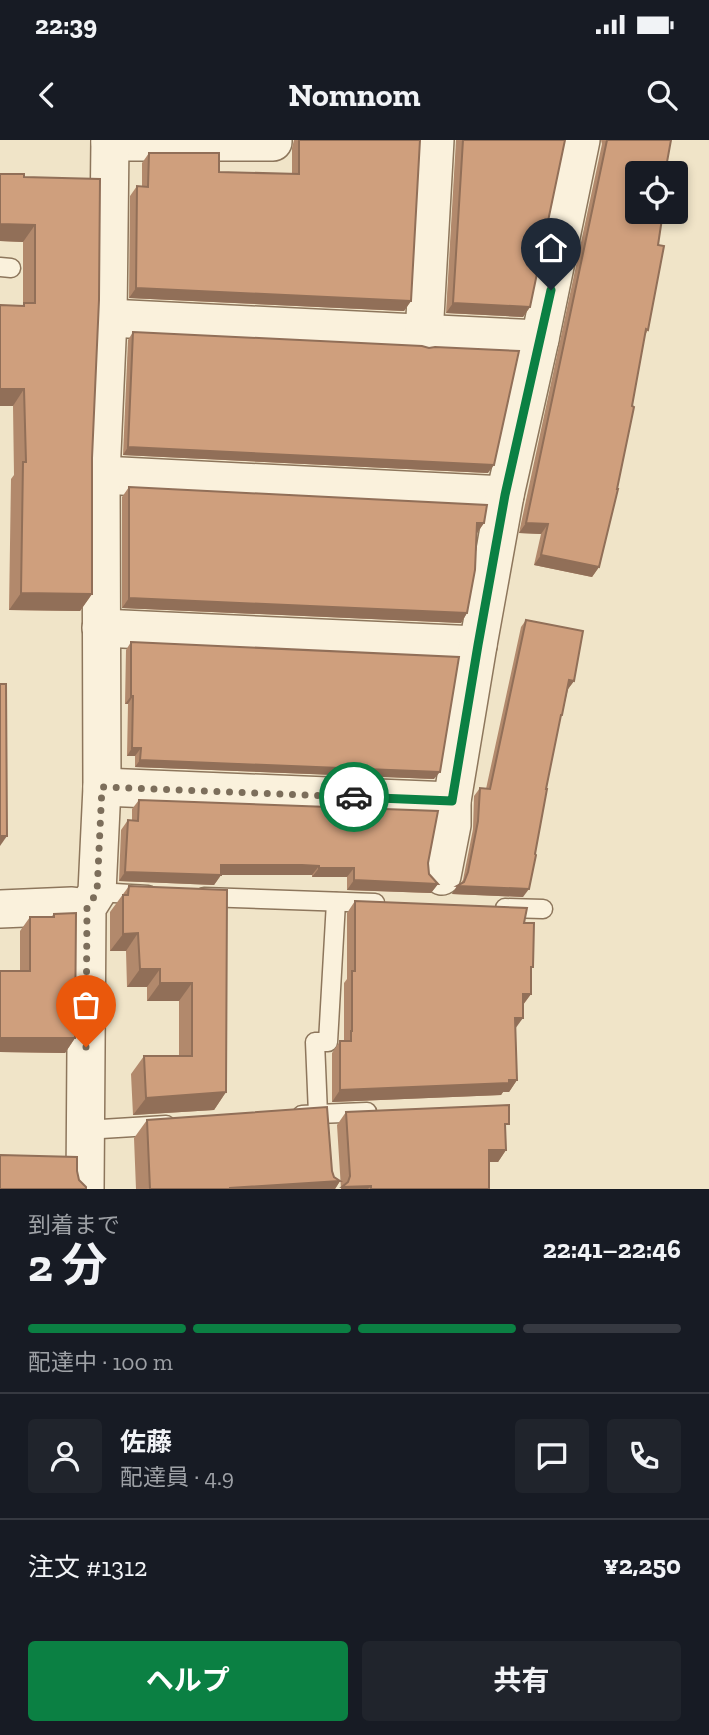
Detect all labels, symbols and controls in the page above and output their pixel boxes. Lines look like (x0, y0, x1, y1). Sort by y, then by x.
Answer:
text: 22:39 (35, 9, 97, 41)
icon: back (28, 76, 66, 114)
text: Nomnom (288, 76, 421, 114)
icon: search (643, 76, 681, 114)
map controls (625, 161, 688, 224)
button: locate (625, 161, 688, 224)
pin (521, 218, 581, 290)
icon: home (532, 229, 570, 267)
courier (319, 762, 389, 832)
icon: car (335, 778, 373, 816)
pin (56, 975, 116, 1047)
icon: bag (67, 986, 105, 1024)
text: 到着まで (28, 1211, 120, 1239)
text: 22:41–22:46 (543, 1233, 681, 1265)
text: 2 分 (28, 1238, 107, 1293)
text: 配達中 · 100 m (28, 1348, 173, 1376)
button: person (28, 1419, 102, 1493)
button: chat (515, 1419, 589, 1493)
button: phone (607, 1419, 681, 1493)
text: 佐藤 (120, 1426, 172, 1458)
text: 配達員 · 4.9 (120, 1463, 234, 1491)
text: ¥2,250 (603, 1549, 681, 1581)
text: 注文 #1312 (28, 1551, 147, 1583)
button: ヘルプ (28, 1641, 348, 1721)
button: 共有 (362, 1641, 681, 1721)

